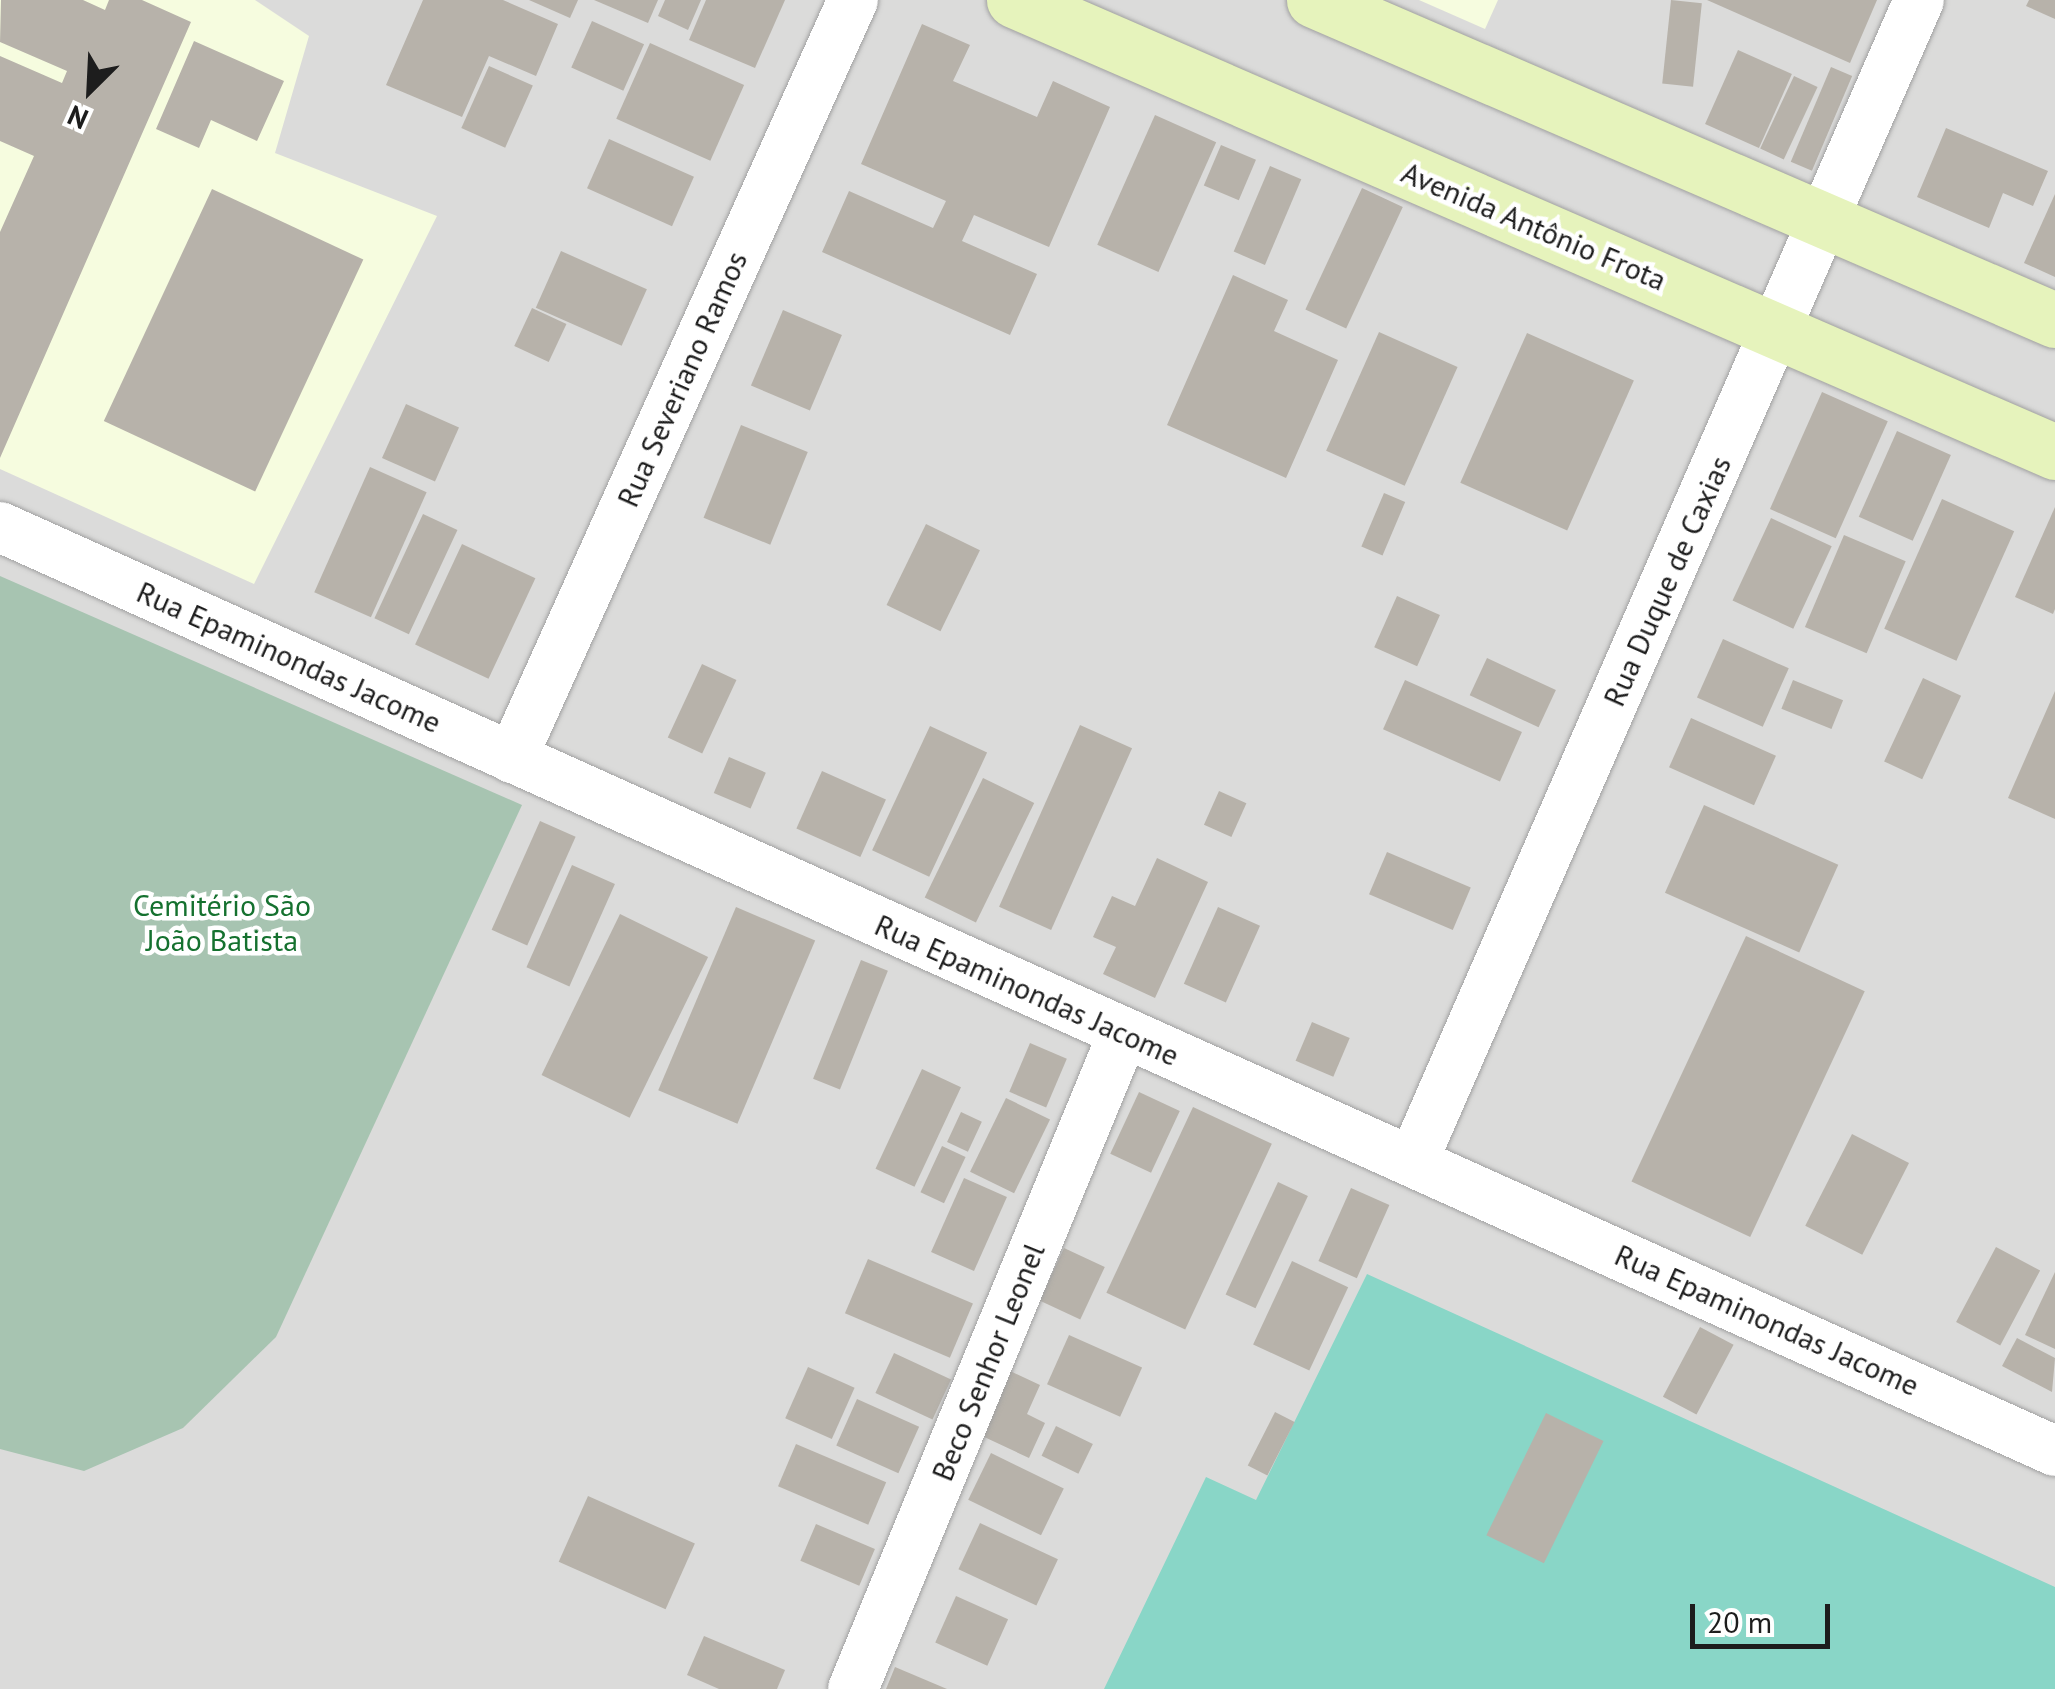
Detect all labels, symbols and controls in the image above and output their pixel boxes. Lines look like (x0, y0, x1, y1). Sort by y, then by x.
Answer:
north arrow (40, 40, 140, 140)
text: N (62, 97, 94, 139)
street label: Avenida Antônio Frota (1396, 154, 1672, 298)
street label: Rua Severiano Ramos (610, 246, 754, 512)
street label: Rua Duque de Caxias (1596, 450, 1738, 712)
street label: Rua Epaminondas Jacome (131, 574, 447, 740)
park label: Cemitério São João Batista (133, 887, 311, 958)
street label: Rua Epaminondas Jacome (869, 907, 1185, 1073)
street label: Rua Epaminondas Jacome (1609, 1237, 1925, 1403)
street label: Beco Senhor Leonel (924, 1238, 1052, 1486)
scale bar (1695, 1584, 1835, 1646)
text: 20 m (1707, 1602, 1772, 1641)

